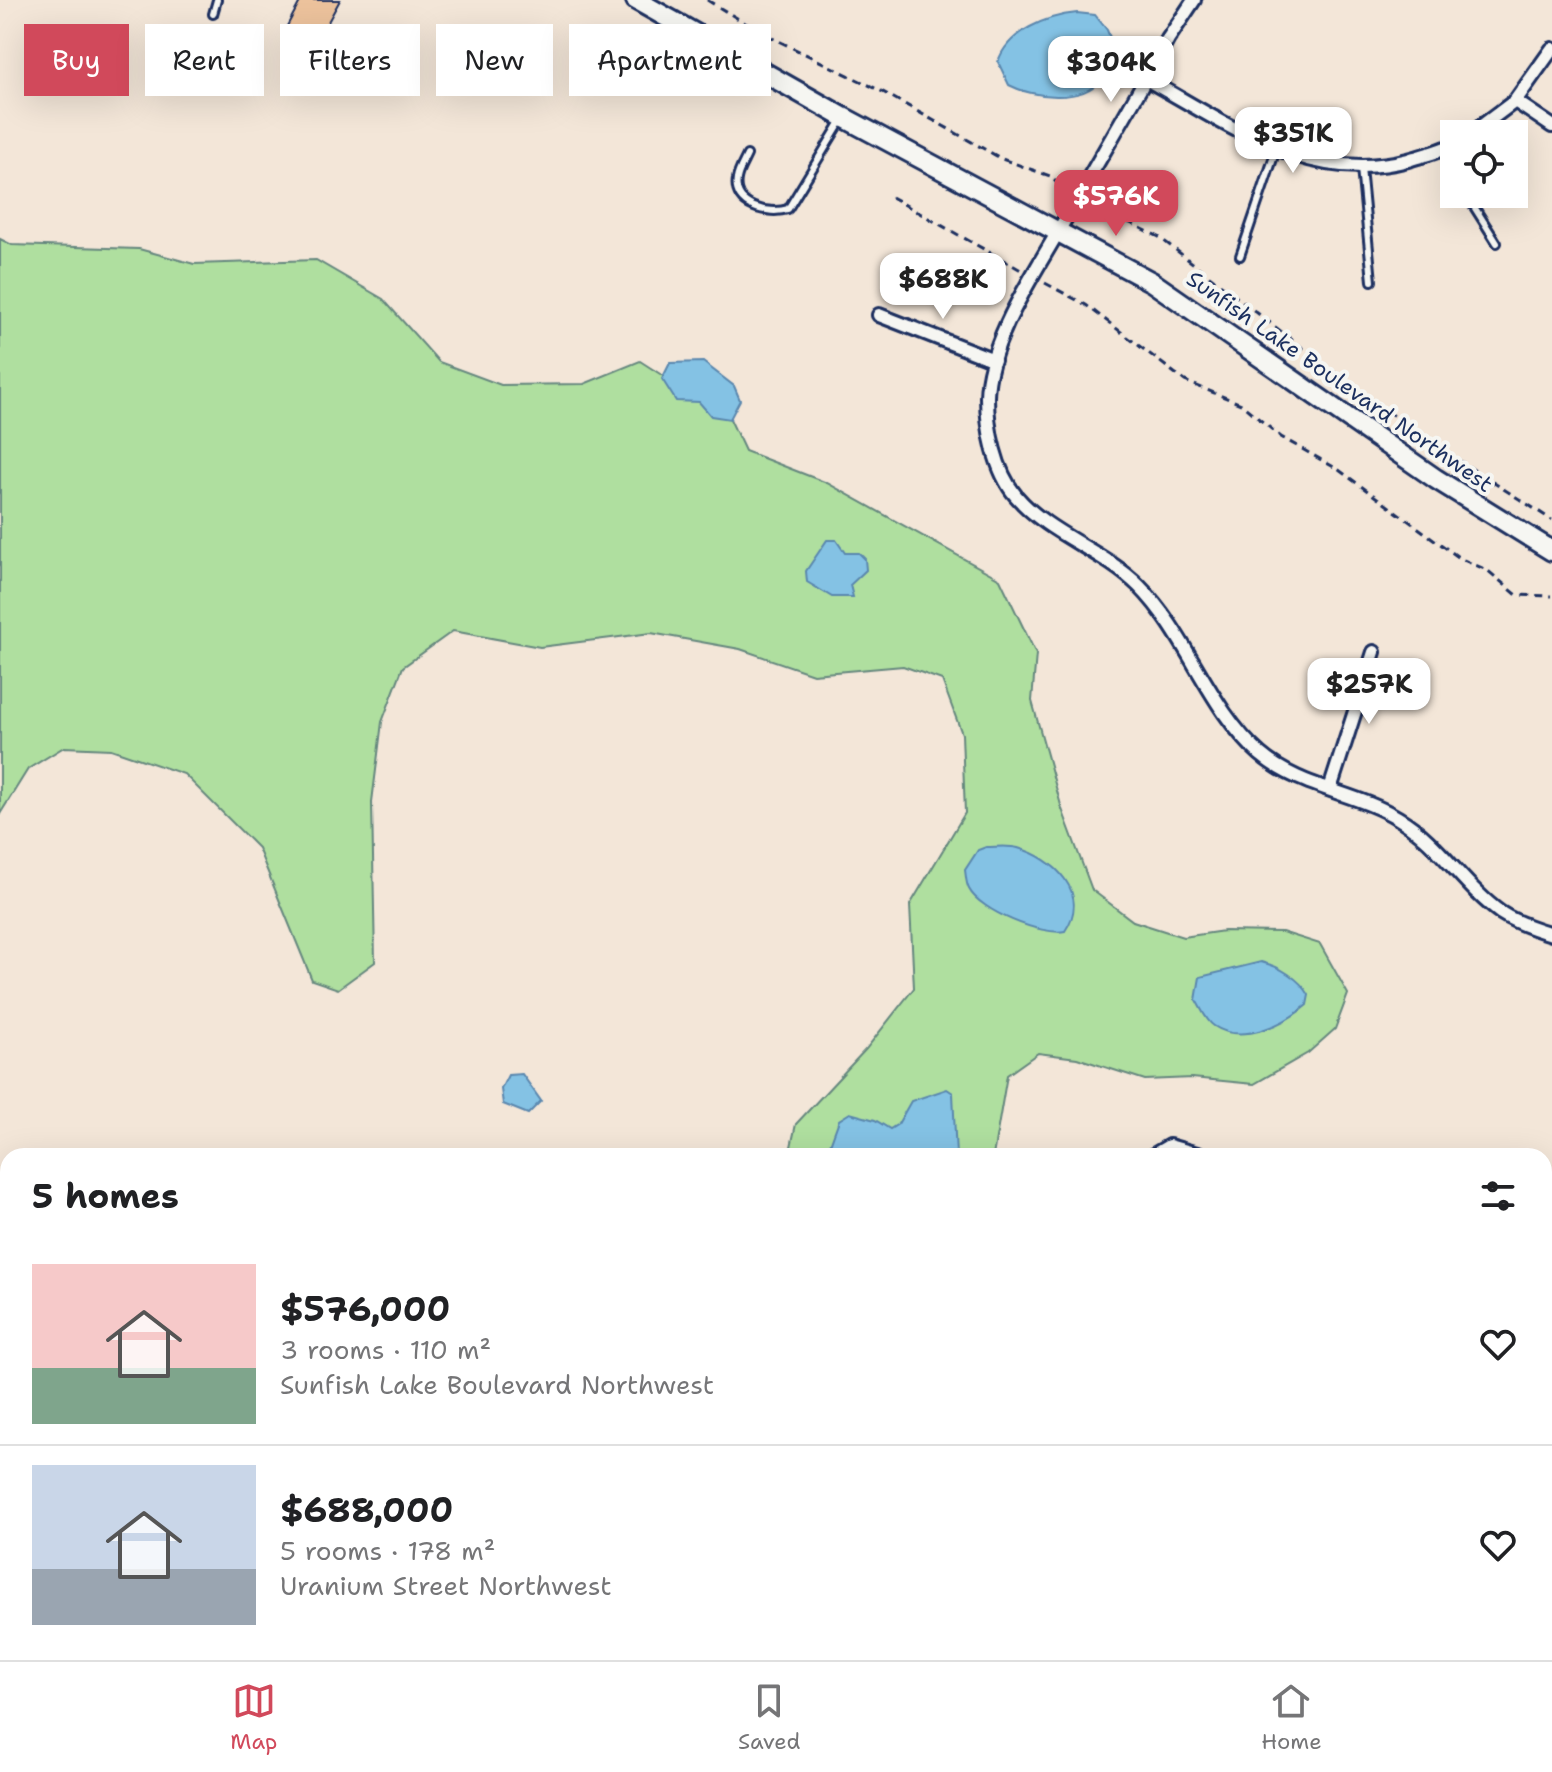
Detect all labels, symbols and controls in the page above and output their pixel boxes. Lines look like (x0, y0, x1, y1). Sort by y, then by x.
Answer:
chip: Buy (24, 24, 129, 96)
chip: Rent (145, 24, 264, 96)
chip: Filters (280, 24, 420, 96)
chip: New (436, 24, 553, 96)
chip: Apartment (569, 24, 771, 96)
pin: $304K (1055, 36, 1167, 104)
text: $304K (1066, 44, 1156, 79)
pin: $351K (1237, 107, 1349, 175)
text: $351K (1253, 115, 1333, 150)
map controls (1440, 120, 1528, 208)
button: locate (1440, 120, 1528, 208)
pin: $576K (1060, 170, 1172, 238)
text: $576K (1072, 178, 1160, 213)
pin: $688K (887, 253, 999, 321)
text: $688K (898, 261, 988, 296)
street label: Sunfish Lake Boulevard Northwest (1181, 264, 1498, 499)
pin: $257K (1313, 658, 1425, 726)
text: $257K (1325, 666, 1413, 701)
text: 5 homes (32, 1173, 179, 1219)
icon: filters (1476, 1174, 1520, 1218)
text: $576,000 (280, 1286, 450, 1332)
icon: home (96, 1296, 192, 1392)
icon: heart (1476, 1322, 1520, 1366)
text: 3 rooms · 110 m² (280, 1332, 491, 1367)
text: Sunfish Lake Boulevard Northwest (280, 1367, 714, 1402)
text: $688,000 (280, 1487, 453, 1533)
icon: home (96, 1497, 192, 1593)
icon: heart (1476, 1523, 1520, 1567)
text: 5 rooms · 178 m² (280, 1533, 496, 1568)
text: Uranium Street Northwest (280, 1568, 612, 1603)
tab: Map (230, 1679, 277, 1756)
tab: Saved (738, 1679, 801, 1756)
tab: Home (1261, 1679, 1322, 1756)

